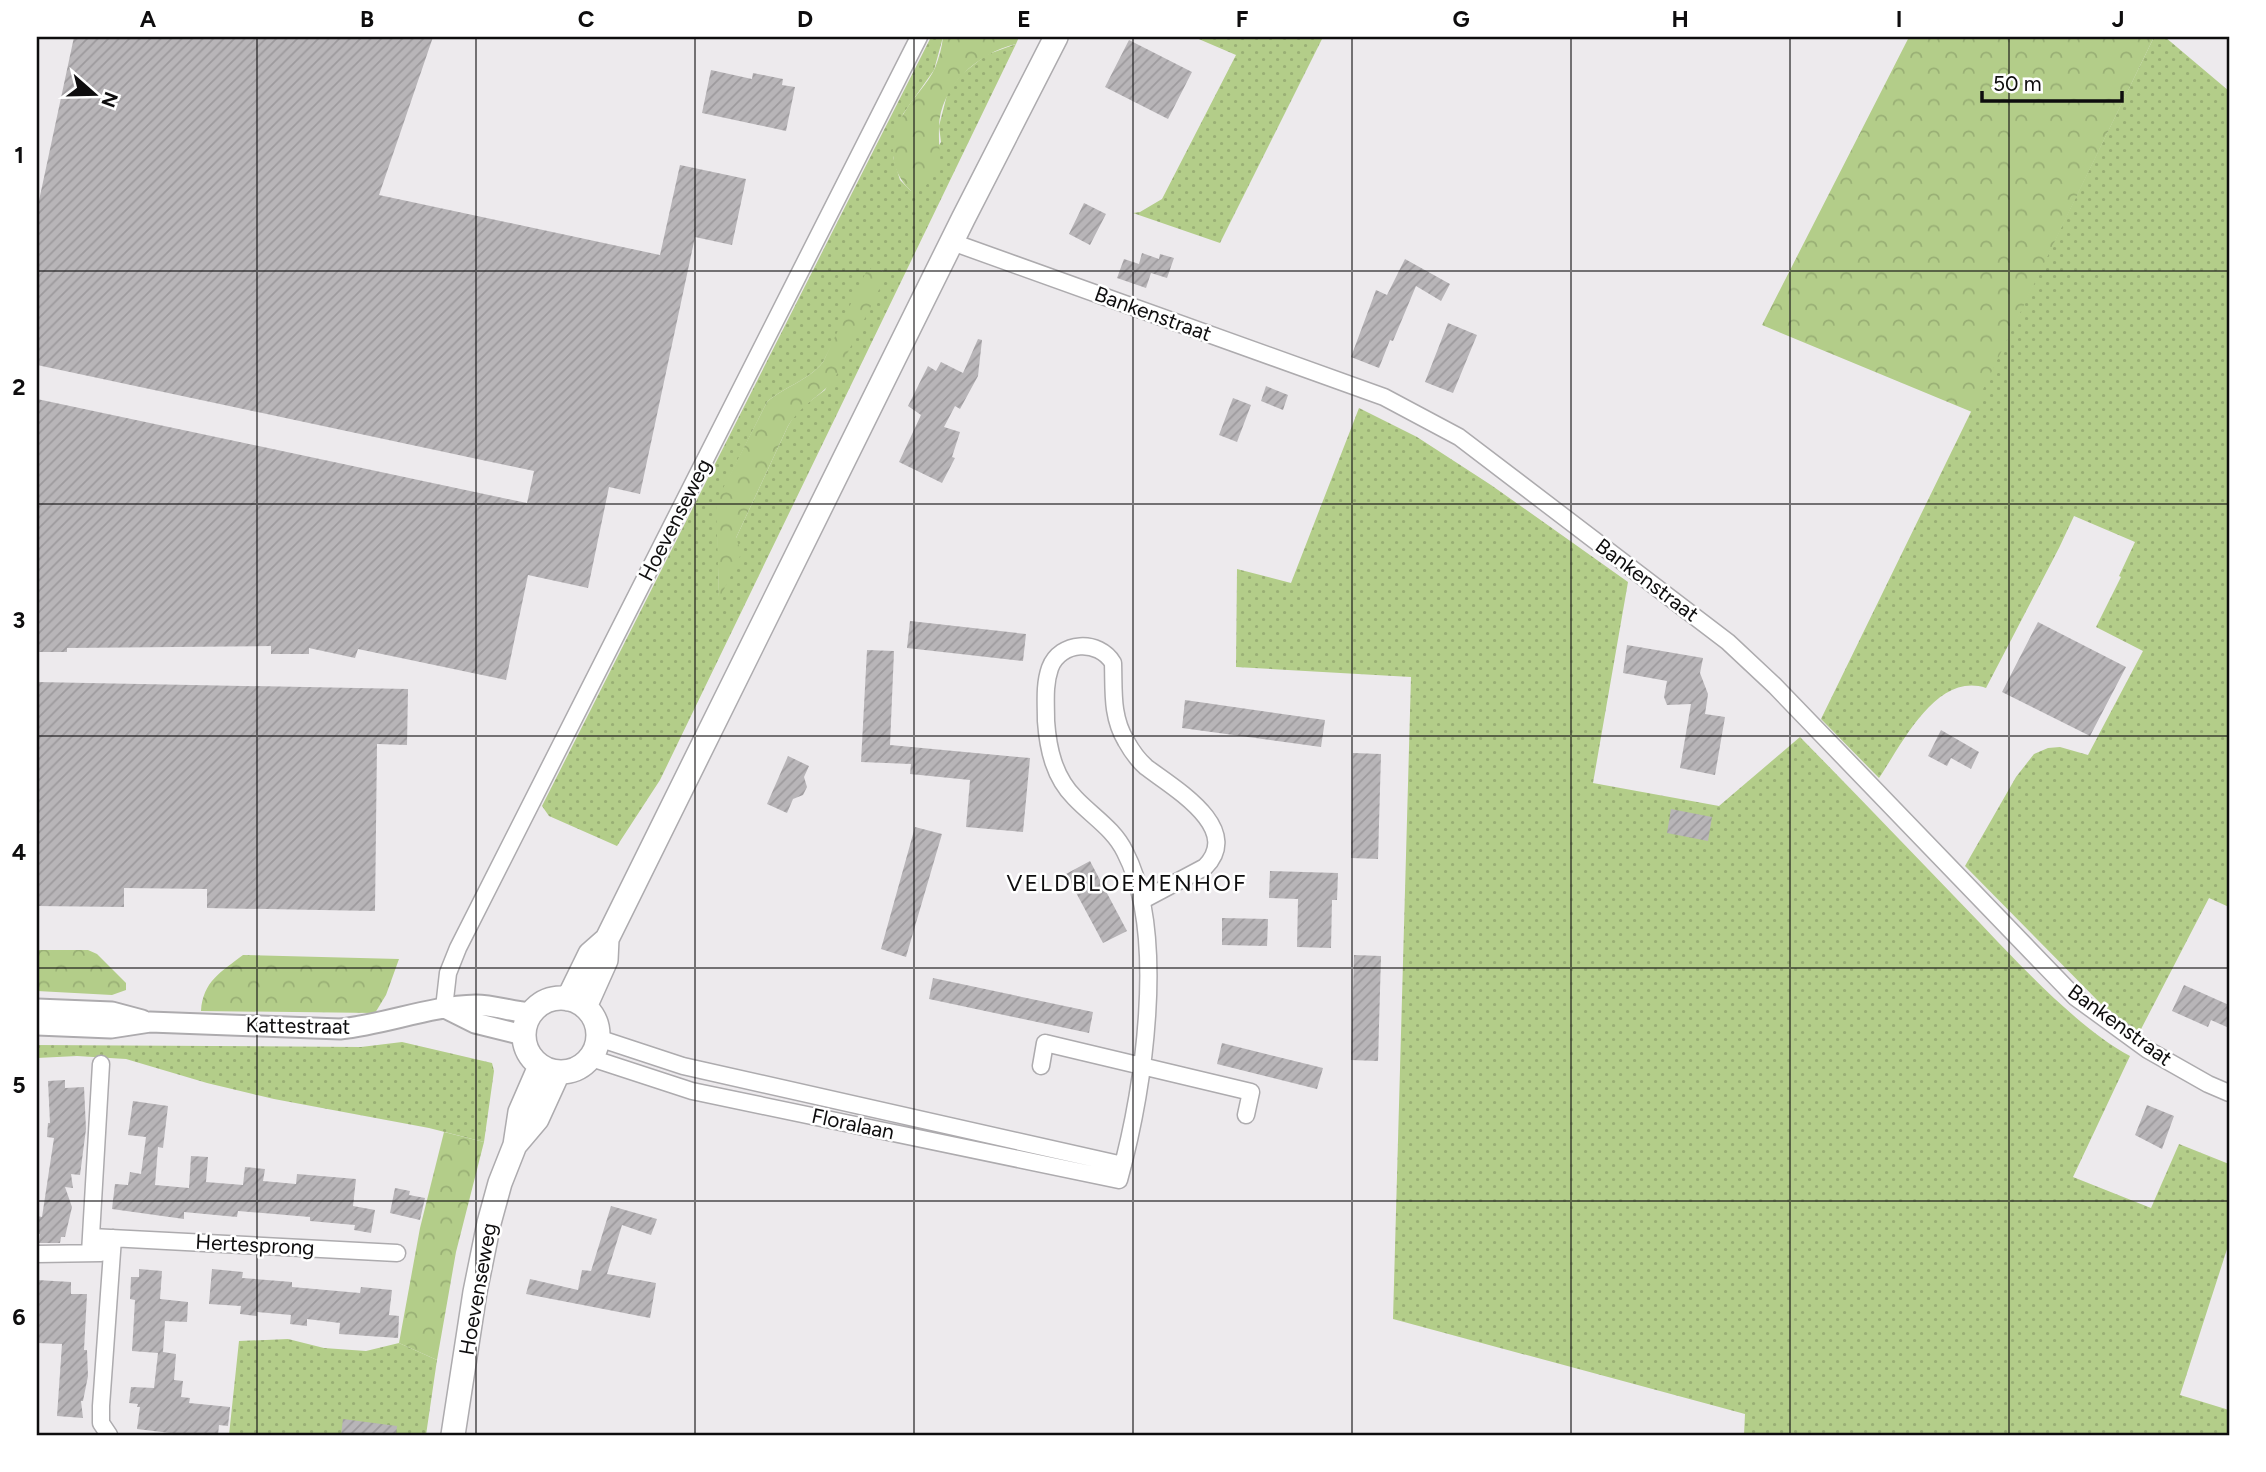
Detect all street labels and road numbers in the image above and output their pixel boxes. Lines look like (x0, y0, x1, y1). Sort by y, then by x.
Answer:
street label: Bankenstraat (1091, 281, 1215, 346)
street label: Hoevenseweg (633, 454, 716, 585)
street label: Bankenstraat (1591, 533, 1704, 627)
street label: Bankenstraat (2063, 978, 2177, 1071)
street label: Kattestraat (245, 1012, 351, 1039)
street label: Floralaan (810, 1103, 897, 1144)
street label: Hoevenseweg (454, 1221, 501, 1357)
street label: Hertesprong (195, 1229, 315, 1260)

